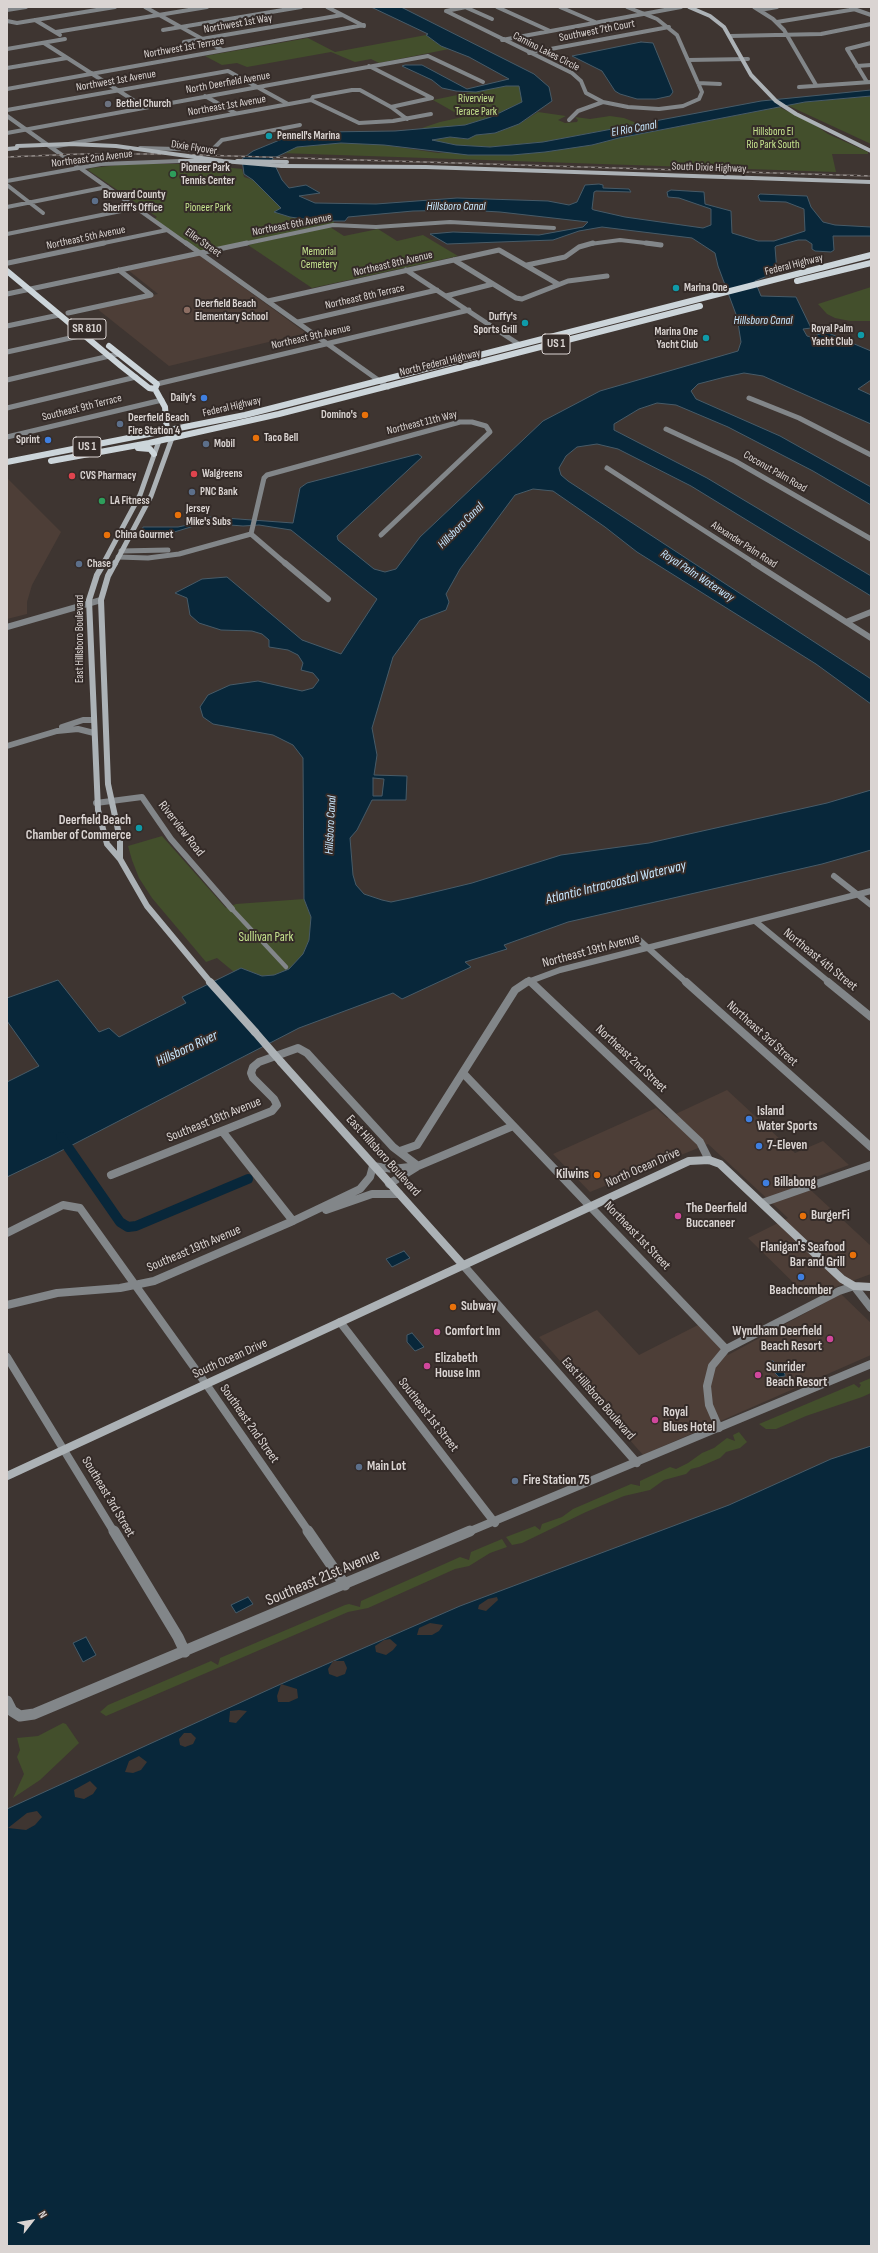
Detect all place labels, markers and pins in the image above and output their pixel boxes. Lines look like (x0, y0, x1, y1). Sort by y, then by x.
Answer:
place label: Bethel Church (116, 97, 171, 111)
marker: Bethel Church (103, 99, 113, 109)
place label: Pennell's Marina (277, 129, 340, 143)
marker: Pennell's Marina (264, 131, 274, 141)
place label: Pioneer Park Tennis Center (181, 161, 235, 187)
marker: Pioneer Park Tennis Center (168, 169, 178, 179)
place label: Broward County Sheriff's Office (103, 188, 166, 214)
marker: Broward County Sheriff's Office (90, 196, 100, 206)
place label: Marina One (684, 281, 728, 295)
marker: Marina One (671, 283, 681, 293)
place label: Deerfield Beach Elementary School (195, 297, 268, 323)
marker: Deerfield Beach Elementary School (182, 305, 192, 315)
place label: Duffy's Sports Grill (473, 310, 517, 336)
marker: Duffy's Sports Grill (520, 318, 530, 328)
place label: Royal Palm Yacht Club (811, 322, 853, 348)
place label: Marina One Yacht Club (654, 325, 698, 351)
marker: Royal Palm Yacht Club (856, 330, 866, 340)
marker: Marina One Yacht Club (701, 333, 711, 343)
place label: Daily’s (170, 391, 196, 405)
marker: Daily’s (199, 393, 209, 403)
place label: Domino's (321, 408, 357, 422)
marker: Domino's (360, 410, 370, 420)
place label: Deerfield Beach Fire Station 4 (128, 411, 189, 437)
marker: Deerfield Beach Fire Station 4 (115, 419, 125, 429)
place label: Taco Bell (264, 431, 298, 445)
place label: Sprint (16, 433, 40, 447)
marker: Taco Bell (251, 433, 261, 443)
marker: Sprint (43, 435, 53, 445)
place label: Mobil (214, 437, 235, 451)
marker: Mobil (201, 439, 211, 449)
place label: Walgreens (202, 467, 243, 481)
place label: CVS Pharmacy (80, 469, 136, 483)
marker: Walgreens (189, 469, 199, 479)
marker: CVS Pharmacy (67, 471, 77, 481)
place label: PNC Bank (200, 485, 238, 499)
marker: PNC Bank (187, 487, 197, 497)
place label: LA Fitness (110, 494, 150, 508)
marker: LA Fitness (97, 496, 107, 506)
place label: Jersey Mike's Subs (186, 502, 231, 528)
marker: Jersey Mike's Subs (173, 510, 183, 520)
place label: China Gourmet (115, 528, 173, 542)
marker: China Gourmet (102, 530, 112, 540)
place label: Chase (87, 557, 111, 571)
marker: Chase (74, 559, 84, 569)
place label: Deerfield Beach Chamber of Commerce (26, 813, 131, 844)
marker: Deerfield Beach Chamber of Commerce (134, 823, 144, 833)
place label: Island Water Sports (757, 1104, 818, 1135)
marker: Island Water Sports (744, 1114, 754, 1124)
place label: 7-Eleven (767, 1138, 807, 1154)
marker: 7-Eleven (754, 1141, 764, 1151)
place label: Kilwins (556, 1167, 589, 1183)
marker: Kilwins (592, 1170, 602, 1180)
place label: Billabong (774, 1175, 816, 1191)
marker: Billabong (761, 1178, 771, 1188)
place label: The Deerfield Buccaneer (686, 1201, 747, 1232)
place label: BurgerFi (811, 1208, 850, 1224)
marker: The Deerfield Buccaneer (673, 1211, 683, 1221)
marker: BurgerFi (798, 1211, 808, 1221)
place label: Flanigan's Seafood Bar and Grill (760, 1240, 845, 1271)
marker: Flanigan's Seafood Bar and Grill (848, 1250, 858, 1260)
marker: Beachcomber (796, 1272, 806, 1282)
place label: Beachcomber (769, 1283, 833, 1299)
place label: Subway (461, 1299, 496, 1315)
marker: Subway (448, 1302, 458, 1312)
place label: Comfort Inn (445, 1324, 500, 1340)
place label: Wyndham Deerfield Beach Resort (732, 1324, 822, 1355)
marker: Comfort Inn (432, 1327, 442, 1337)
marker: Wyndham Deerfield Beach Resort (825, 1334, 835, 1344)
place label: Elizabeth House Inn (435, 1351, 480, 1382)
place label: Sunrider Beach Resort (766, 1360, 827, 1391)
marker: Elizabeth House Inn (422, 1361, 432, 1371)
marker: Sunrider Beach Resort (753, 1370, 763, 1380)
place label: Royal Blues Hotel (663, 1405, 715, 1436)
marker: Royal Blues Hotel (650, 1415, 660, 1425)
place label: Main Lot (367, 1459, 406, 1475)
marker: Main Lot (354, 1462, 364, 1472)
place label: Fire Station 75 (523, 1473, 590, 1489)
marker: Fire Station 75 (510, 1476, 520, 1486)

